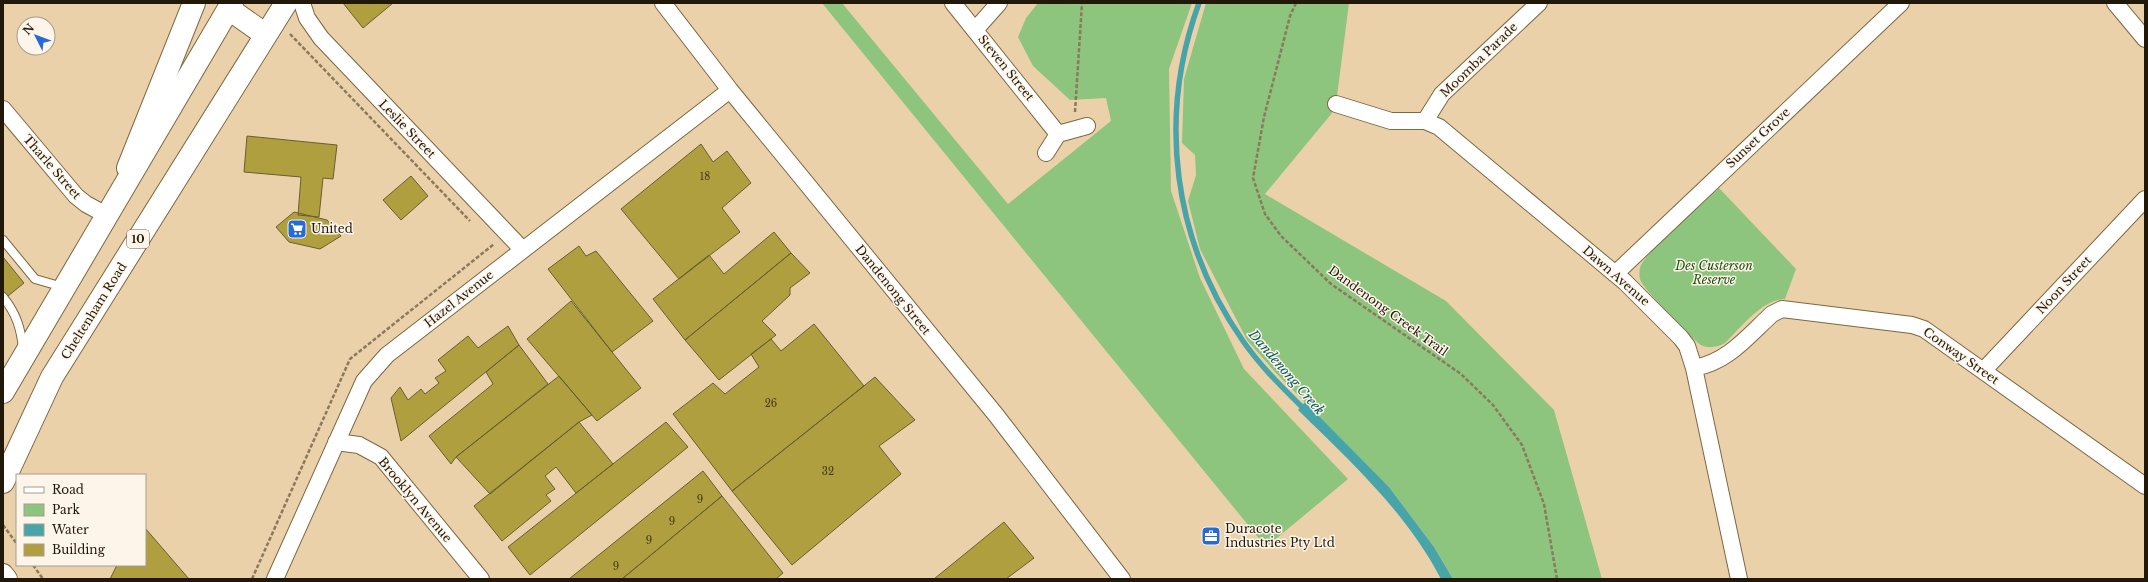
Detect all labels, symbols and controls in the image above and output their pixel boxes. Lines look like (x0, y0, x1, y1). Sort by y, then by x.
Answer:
north arrow (16, 16, 56, 56)
street label: Moomba Parade (1437, 19, 1520, 100)
text: N (20, 20, 38, 38)
street label: Steven Street (975, 32, 1038, 104)
street label: Leslie Street (376, 96, 439, 161)
street label: Sunset Grove (1723, 104, 1793, 171)
street label: Tharle Street (20, 131, 85, 202)
house number: 18 (700, 170, 710, 183)
supermarket icon: United (286, 218, 308, 240)
place label: United (311, 221, 353, 236)
road number: 10 (127, 230, 149, 248)
street label: Dandenong Street (853, 242, 935, 338)
street label: Dawn Avenue (1580, 242, 1653, 309)
street label: Noon Street (2033, 252, 2095, 317)
park label: Des Custerson Reserve (1674, 258, 1753, 287)
street label: Cheltenham Road (58, 259, 129, 362)
street label: Dandenong Creek Trail (1326, 262, 1451, 359)
street label: Hazel Avenue (421, 267, 496, 330)
street label: Conway Street (1921, 324, 2002, 387)
water label: Dandenong Creek (1244, 325, 1329, 419)
house number: 26 (765, 397, 777, 410)
street label: Brooklyn Avenue (375, 454, 455, 545)
house number: 32 (822, 465, 834, 478)
legend (16, 474, 146, 566)
text: Road (52, 482, 84, 497)
house number: 9 (697, 493, 703, 506)
text: Park (52, 502, 80, 517)
house number: 9 (669, 515, 675, 528)
place label: Duracote Industries Pty Ltd (1225, 521, 1335, 550)
text: Water (51, 522, 89, 537)
office icon: Duracote Industries Pty Ltd (1200, 525, 1222, 547)
house number: 9 (646, 534, 652, 547)
text: Building (52, 542, 106, 557)
house number: 9 (613, 560, 619, 573)

